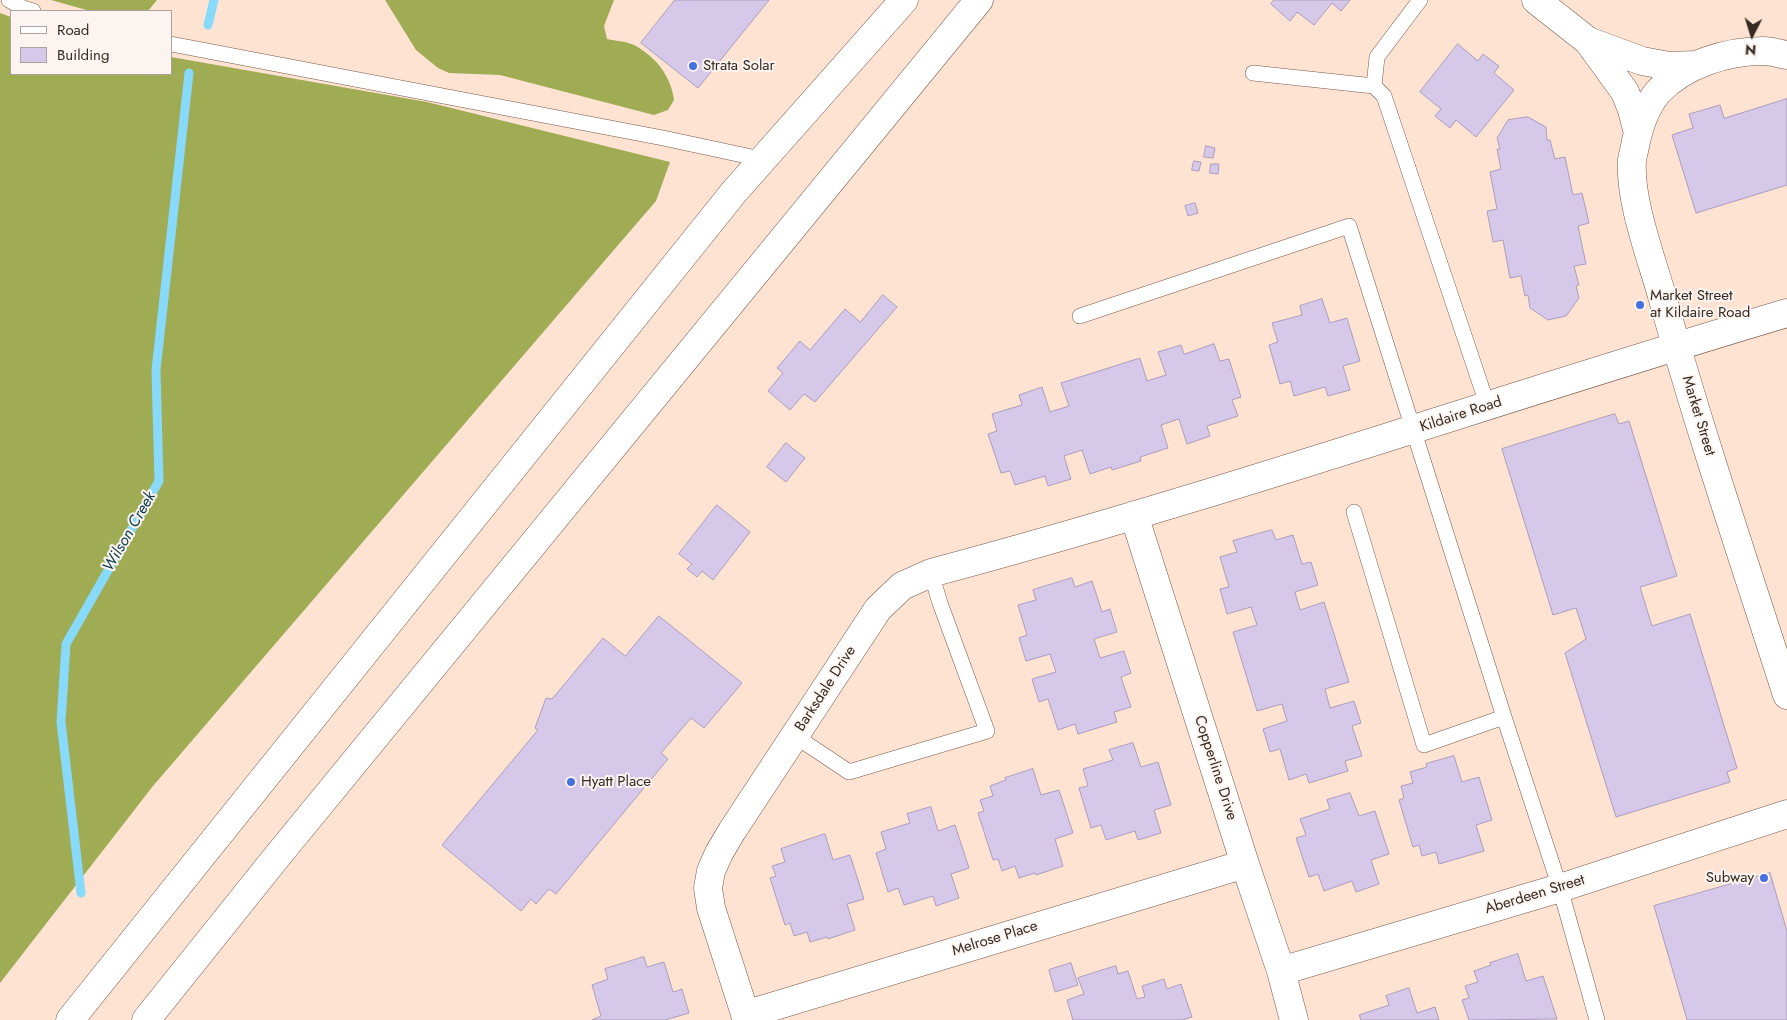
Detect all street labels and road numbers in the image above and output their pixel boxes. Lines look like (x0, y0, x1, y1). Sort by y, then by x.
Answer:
street label: Market Street (1677, 374, 1719, 458)
street label: Kildaire Road (1418, 393, 1504, 437)
street label: Barksdale Drive (792, 643, 860, 735)
street label: Copperline Drive (1190, 713, 1240, 823)
street label: Aberdeen Street (1483, 871, 1587, 919)
street label: Melrose Place (950, 917, 1040, 961)

